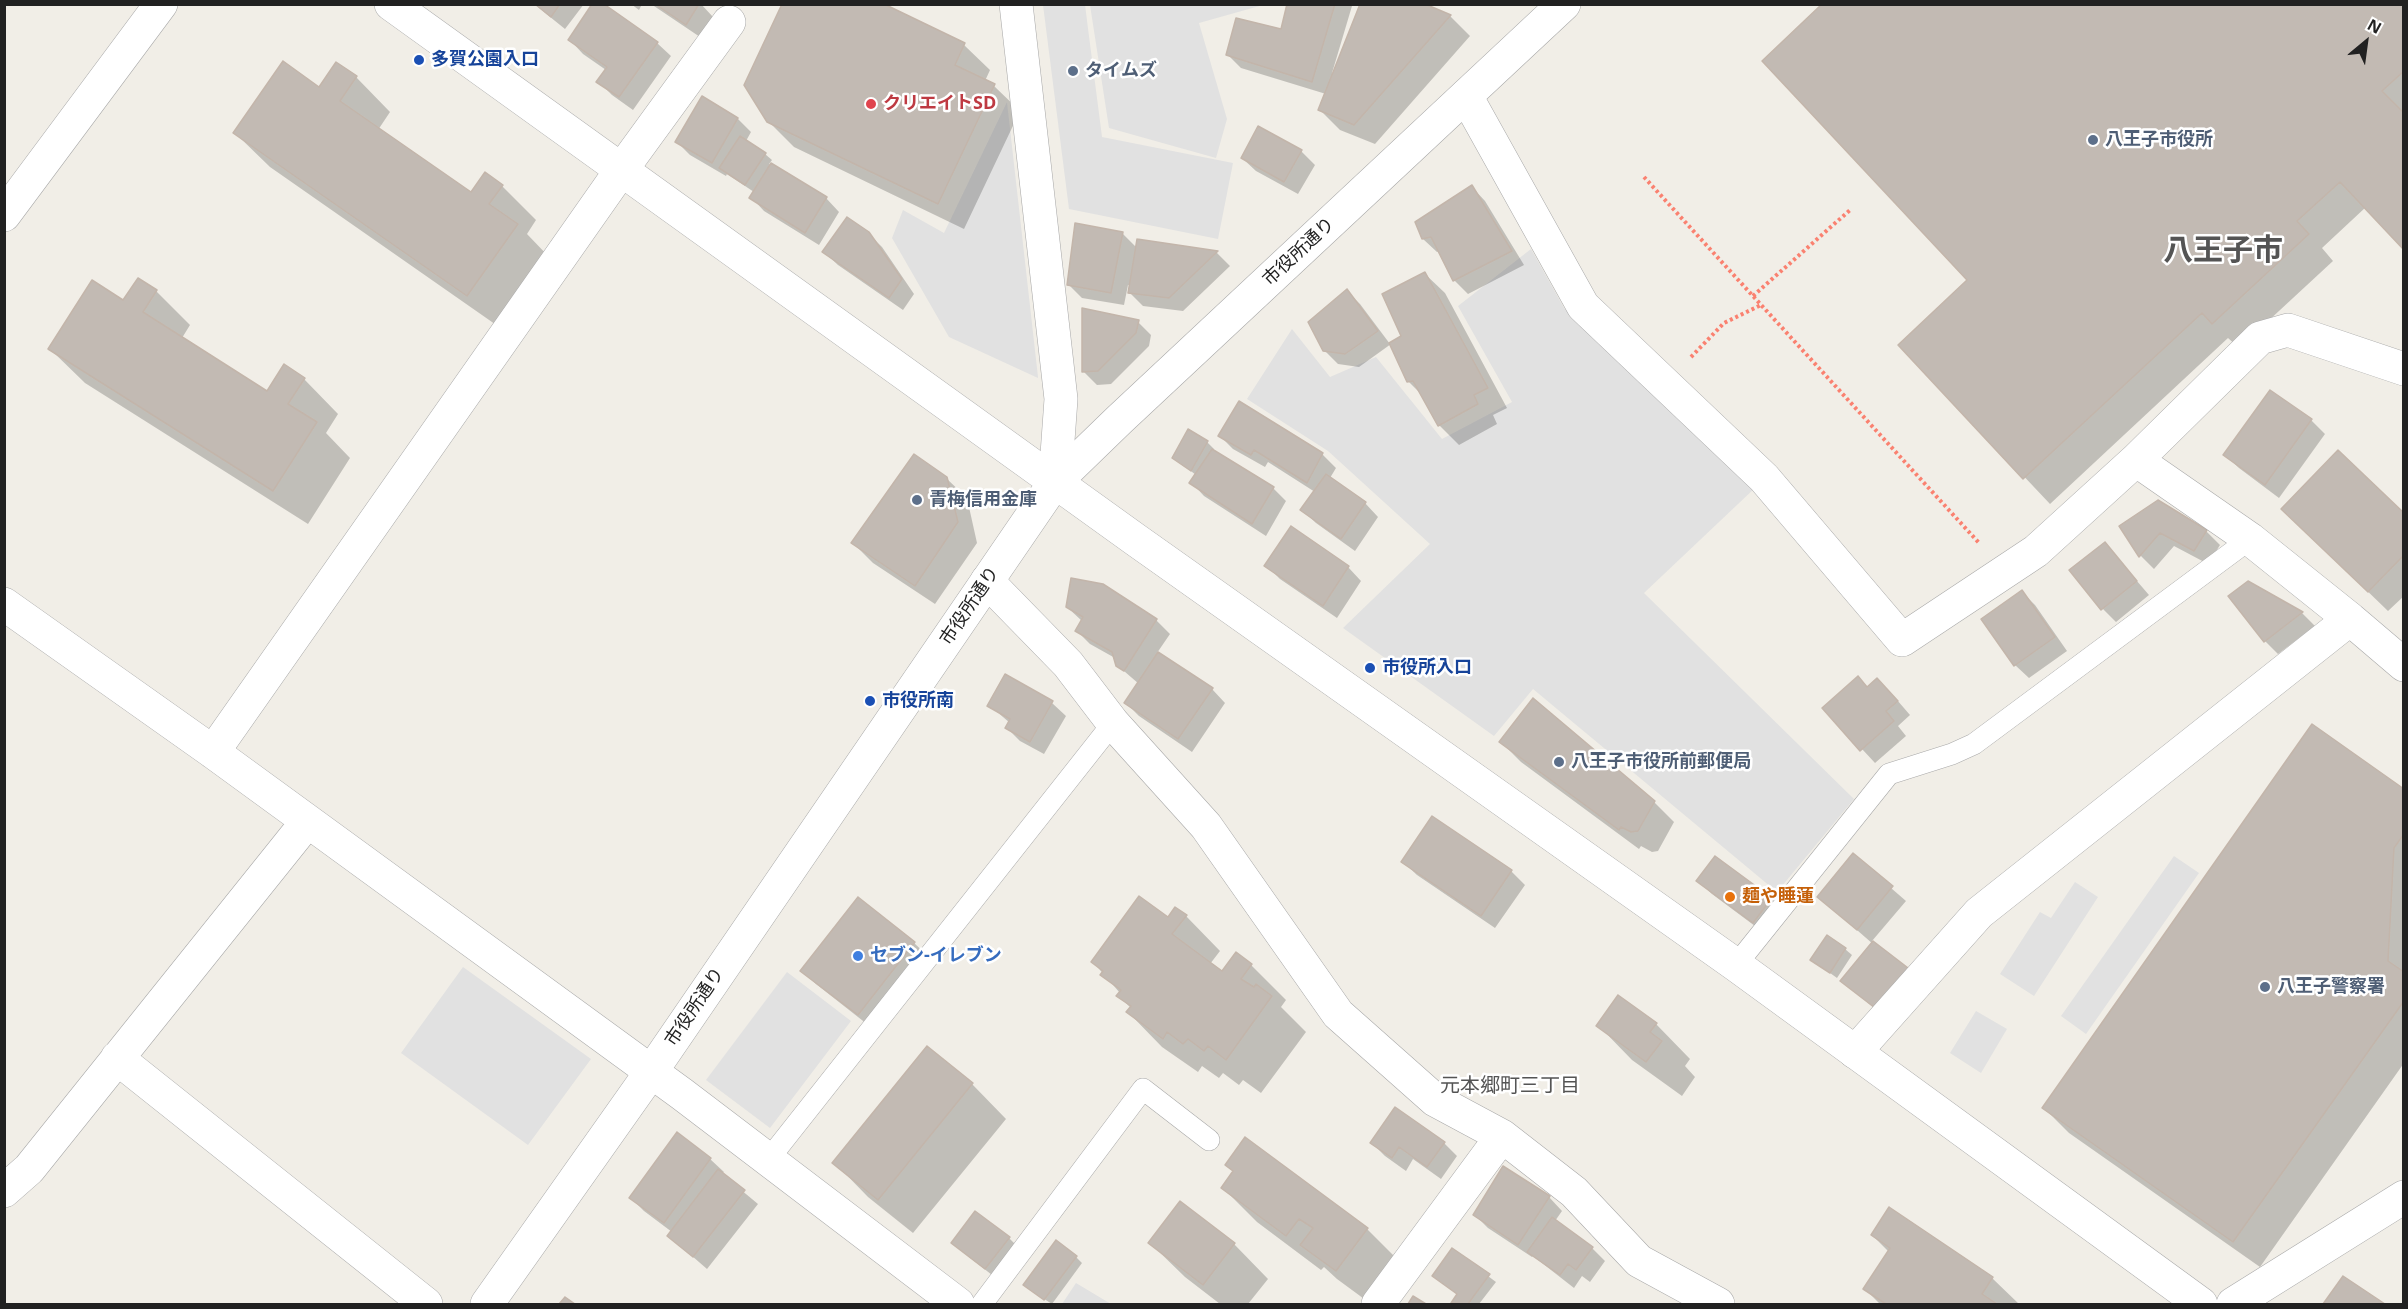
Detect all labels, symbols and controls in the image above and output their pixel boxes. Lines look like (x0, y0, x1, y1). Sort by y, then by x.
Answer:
north arrow (2336, 12, 2396, 72)
text: N (2364, 13, 2386, 39)
place label: 多賀公園入口 (431, 49, 539, 71)
marker: 多賀公園入口 (412, 53, 426, 67)
place label: タイムズ (1085, 60, 1157, 82)
marker: タイムズ (1066, 64, 1080, 78)
place label: クリエイトSD (883, 93, 996, 115)
marker: クリエイトSD (864, 97, 878, 111)
place label: 八王子市役所 (2105, 129, 2213, 151)
marker: 八王子市役所 (2086, 133, 2100, 147)
street label: 市役所通り (1259, 213, 1339, 291)
district label: 八王子市 (2163, 233, 2283, 269)
place label: 青梅信用金庫 (929, 489, 1037, 511)
marker: 青梅信用金庫 (910, 493, 924, 507)
street label: 市役所通り (936, 563, 1004, 649)
place label: 市役所入口 (1382, 657, 1472, 679)
marker: 市役所入口 (1363, 661, 1377, 675)
place label: 市役所南 (882, 690, 954, 712)
marker: 市役所南 (863, 694, 877, 708)
place label: 八王子市役所前郵便局 (1571, 751, 1751, 773)
marker: 八王子市役所前郵便局 (1552, 755, 1566, 769)
place label: 麺や睡蓮 (1742, 886, 1814, 908)
marker: 麺や睡蓮 (1723, 890, 1737, 904)
place label: セブン-イレブン (870, 945, 1002, 967)
marker: セブン-イレブン (851, 949, 865, 963)
street label: 市役所通り (661, 964, 729, 1050)
place label: 八王子警察署 (2277, 976, 2385, 998)
marker: 八王子警察署 (2258, 980, 2272, 994)
district label: 元本郷町三丁目 (1440, 1074, 1580, 1098)

